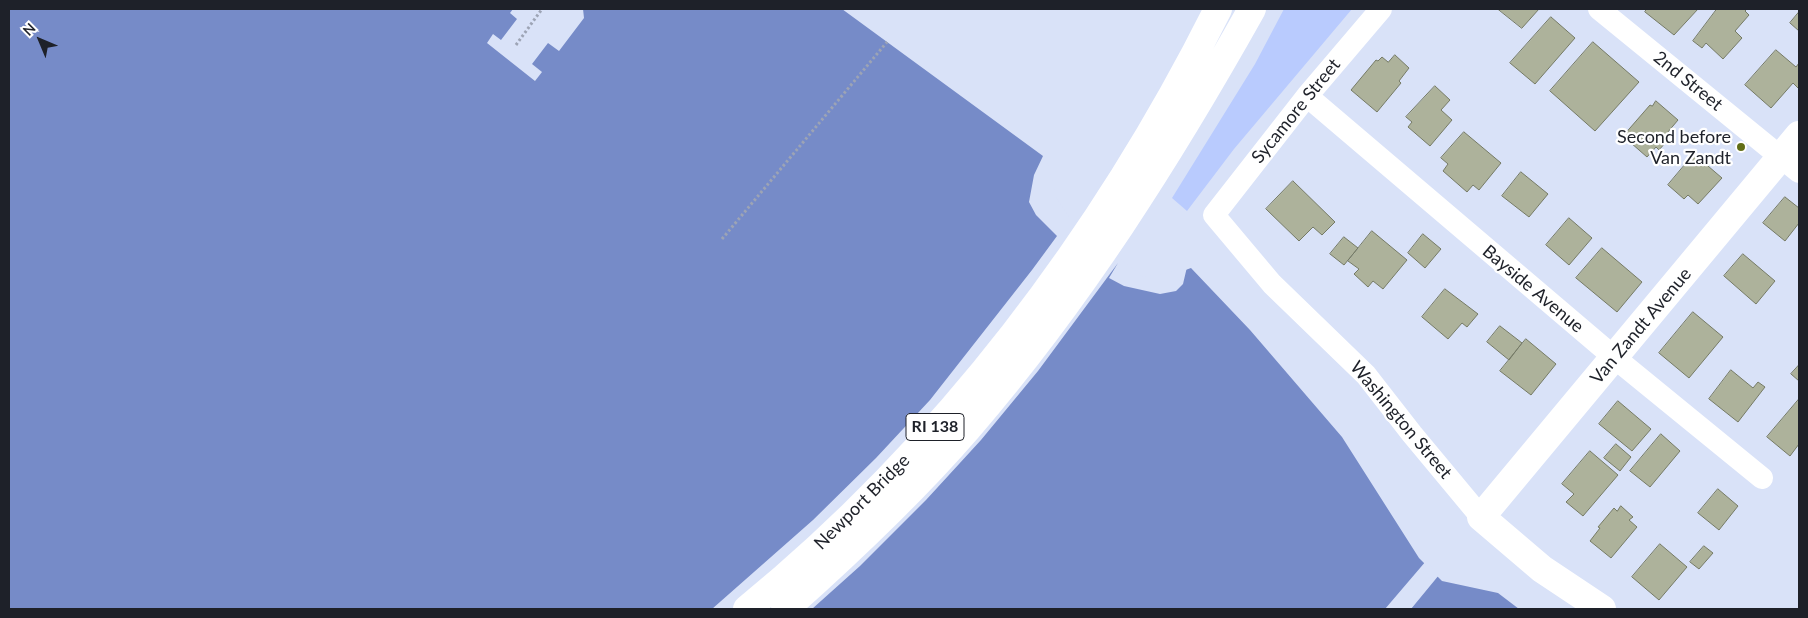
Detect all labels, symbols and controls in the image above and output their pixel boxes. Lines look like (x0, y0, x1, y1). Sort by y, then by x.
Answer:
north arrow (15, 15, 65, 65)
text: N (19, 19, 39, 39)
street label: 2nd Street (1649, 47, 1727, 115)
street label: Sycamore Street (1247, 54, 1345, 168)
place label: Second before Van Zandt (1617, 126, 1731, 168)
marker: Second before Van Zandt (1735, 141, 1747, 153)
street label: Bayside Avenue (1478, 240, 1588, 338)
street label: Van Zandt Avenue (1586, 264, 1696, 388)
street label: Washington Street (1346, 357, 1456, 483)
road number: RI 138 (906, 414, 964, 441)
street label: Newport Bridge (810, 450, 914, 554)

